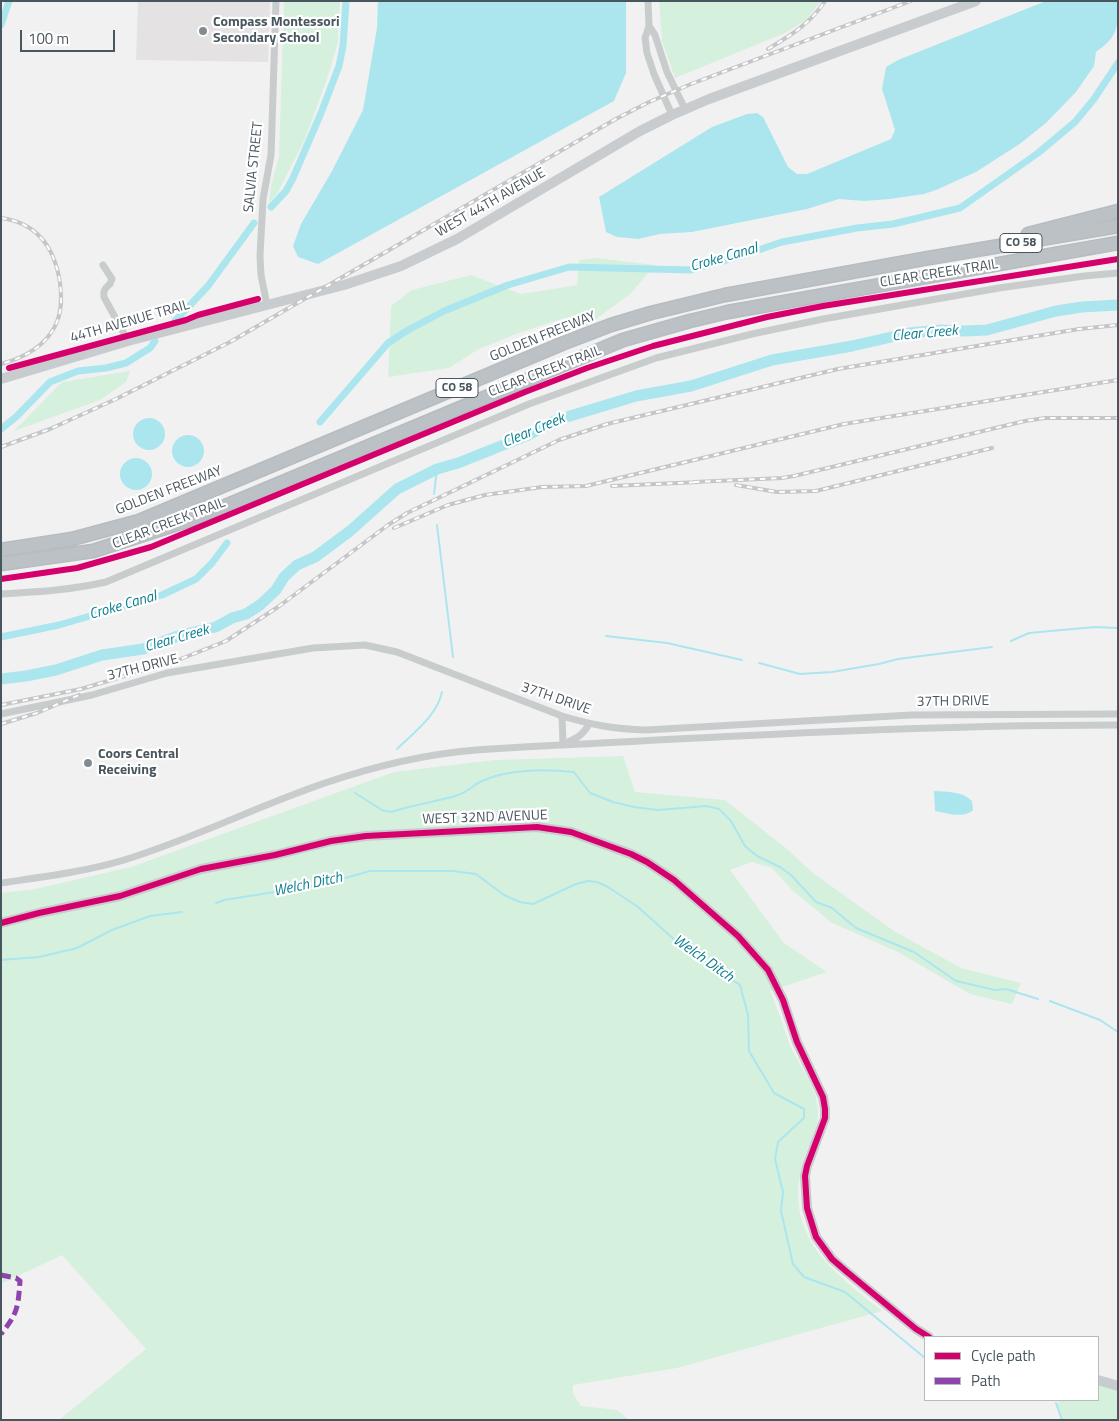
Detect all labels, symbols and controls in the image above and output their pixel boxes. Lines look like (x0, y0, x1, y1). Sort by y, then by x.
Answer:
place label: Compass Montessori Secondary School (213, 15, 340, 48)
scale bar (22, 20, 118, 52)
marker: Compass Montessori Secondary School (197, 25, 209, 37)
text: 100 m (28, 27, 69, 50)
street label: SALVIA STREET (241, 121, 267, 213)
street label: WEST 44TH AVENUE (433, 165, 549, 241)
road number: CO 58 (1000, 234, 1042, 252)
water label: Croke Canal (688, 240, 760, 276)
street label: CLEAR CREEK TRAIL (879, 256, 999, 292)
street label: 44TH AVENUE TRAIL (69, 297, 191, 347)
street label: GOLDEN FREEWAY (488, 308, 598, 366)
water label: Clear Creek (891, 322, 959, 346)
street label: CLEAR CREEK TRAIL (486, 343, 604, 401)
road number: CO 58 (436, 378, 478, 398)
water label: Clear Creek (500, 410, 568, 452)
street label: GOLDEN FREEWAY (113, 463, 225, 519)
street label: CLEAR CREEK TRAIL (110, 495, 228, 553)
water label: Croke Canal (87, 588, 159, 624)
water label: Clear Creek (143, 621, 211, 657)
street label: 37TH DRIVE (106, 651, 180, 685)
street label: 37TH DRIVE (519, 679, 593, 719)
street label: 37TH DRIVE (917, 693, 989, 711)
place label: Coors Central Receiving (98, 747, 179, 780)
marker: Coors Central Receiving (82, 757, 94, 769)
street label: WEST 32ND AVENUE (422, 807, 548, 829)
water label: Welch Ditch (272, 869, 344, 901)
water label: Welch Ditch (669, 932, 737, 986)
legend (924, 1336, 1099, 1401)
text: Cycle path (971, 1344, 1036, 1367)
text: Path (971, 1369, 1001, 1392)

